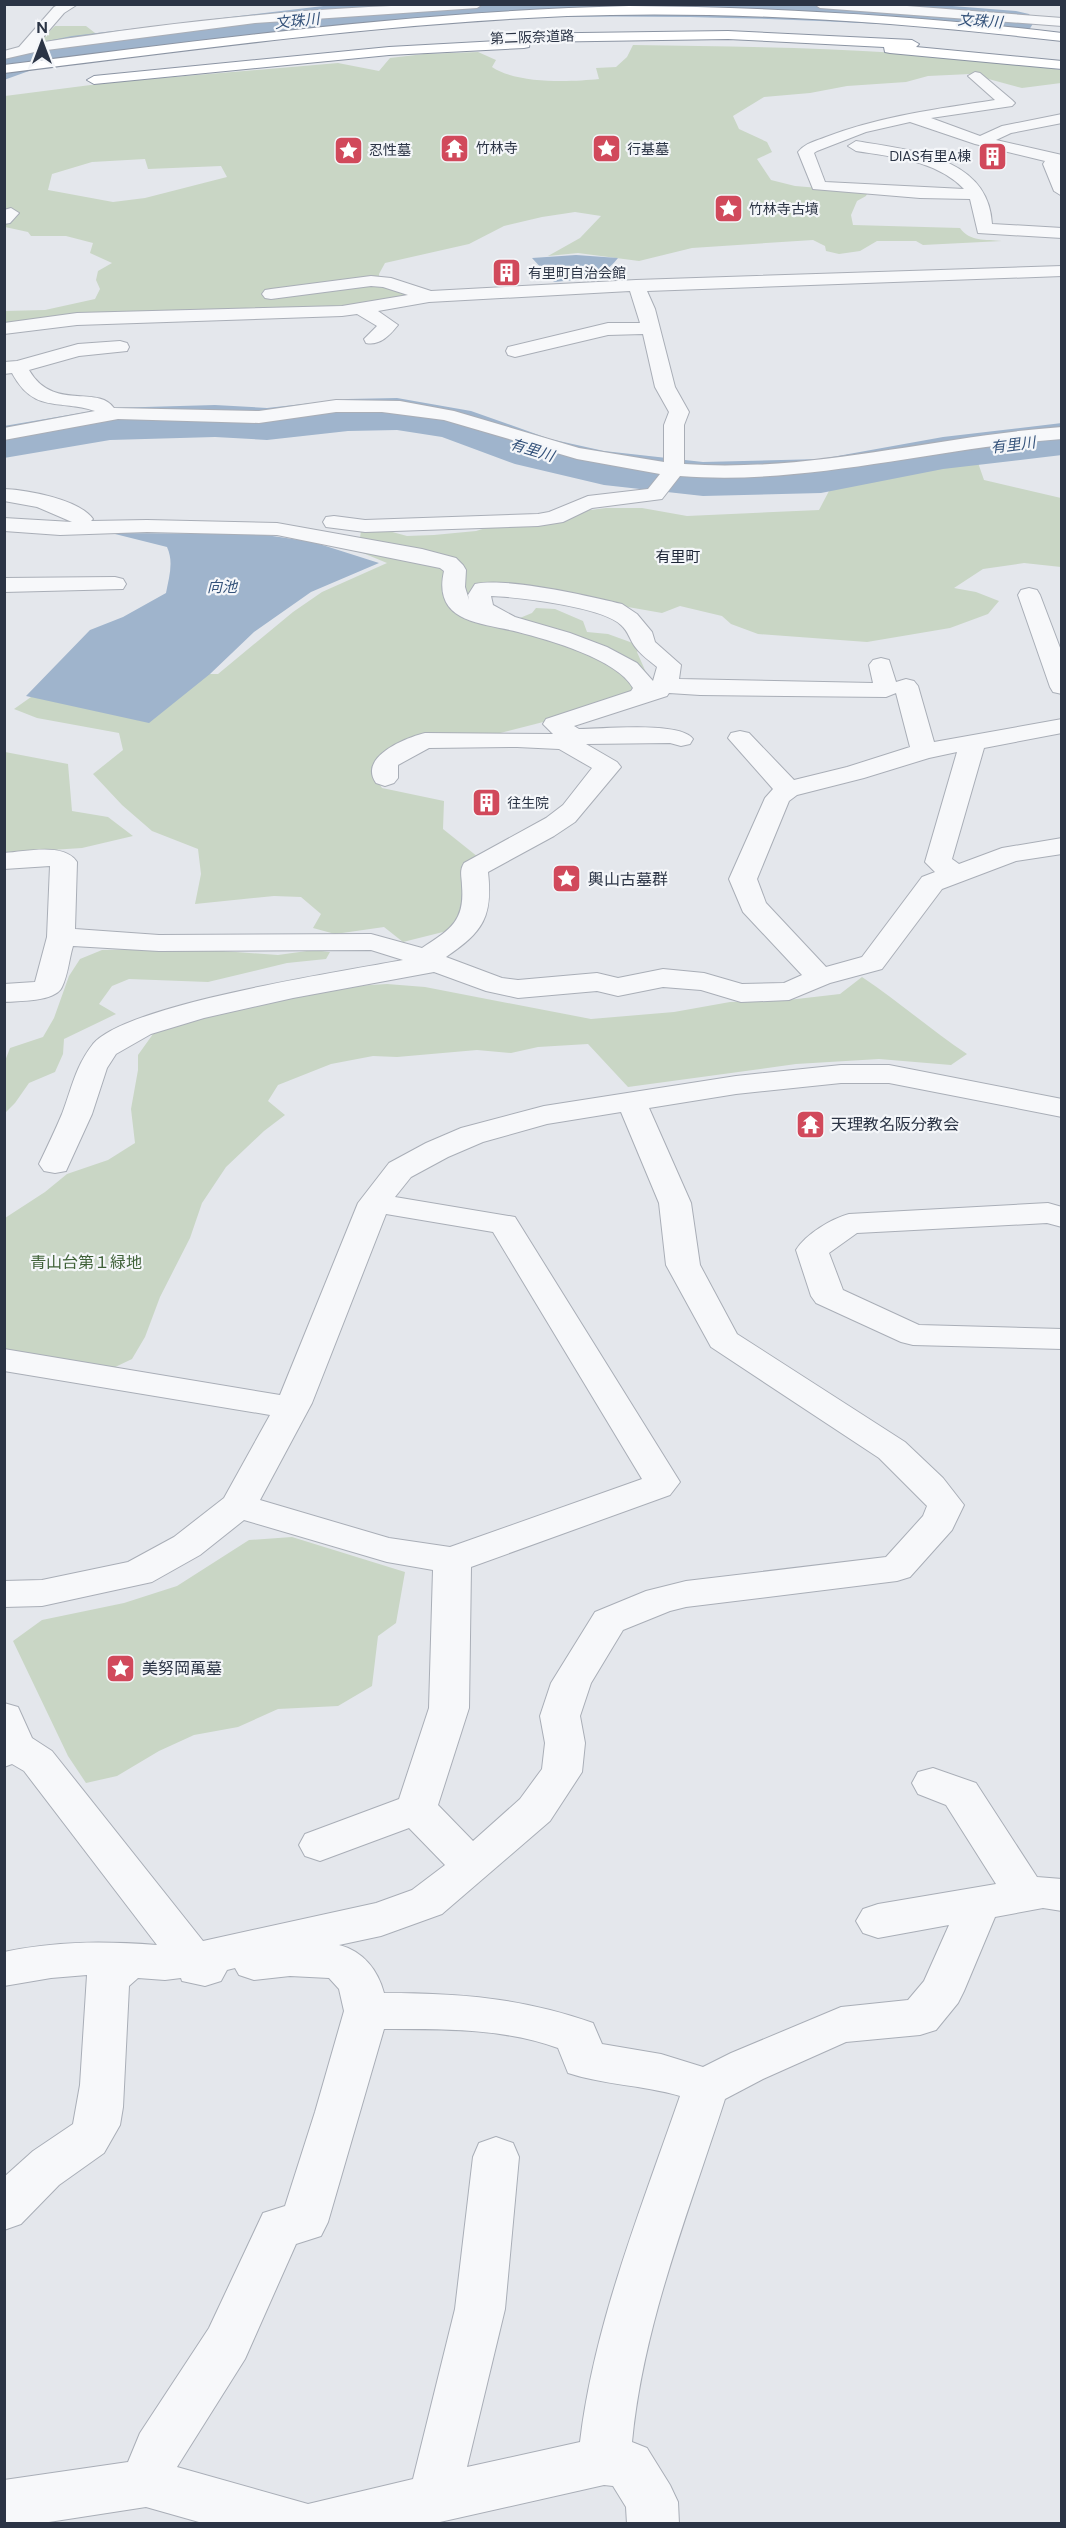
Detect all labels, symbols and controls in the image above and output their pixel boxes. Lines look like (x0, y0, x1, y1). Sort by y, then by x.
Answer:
water label: 文珠川 (274, 8, 322, 33)
water label: 文珠川 (957, 9, 1005, 33)
north arrow (12, 12, 72, 72)
text: N (36, 17, 48, 38)
street label: 第二阪奈道路 (490, 27, 574, 47)
temple icon: 竹林寺 (439, 132, 471, 164)
place icon: 行基墓 (590, 133, 622, 165)
place icon: 忍性墓 (332, 134, 364, 166)
place label: 竹林寺 (476, 139, 518, 157)
place label: 行基墓 (627, 140, 669, 158)
building icon: DIAS有里A棟 (976, 140, 1008, 172)
place label: 忍性墓 (369, 141, 411, 159)
place label: DIAS有里A棟 (889, 147, 971, 165)
place icon: 竹林寺古墳 (712, 193, 744, 225)
place label: 竹林寺古墳 (749, 200, 819, 218)
building icon: 有里町自治会館 (491, 257, 523, 289)
place label: 有里町自治会館 (528, 264, 626, 282)
water label: 有里川 (989, 432, 1039, 458)
water label: 有里川 (508, 434, 558, 467)
district label: 有里町 (655, 547, 701, 567)
water label: 向池 (207, 577, 239, 597)
building icon: 往生院 (470, 787, 502, 819)
place label: 往生院 (507, 794, 549, 812)
place icon: 輿山古墓群 (551, 863, 583, 895)
place label: 輿山古墓群 (588, 869, 668, 890)
temple icon: 天理教名阪分教会 (794, 1108, 826, 1140)
place label: 天理教名阪分教会 (831, 1114, 959, 1135)
park label: 青山台第１緑地 (30, 1252, 142, 1273)
place icon: 美努岡萬墓 (105, 1652, 137, 1684)
place label: 美努岡萬墓 (142, 1658, 222, 1679)

